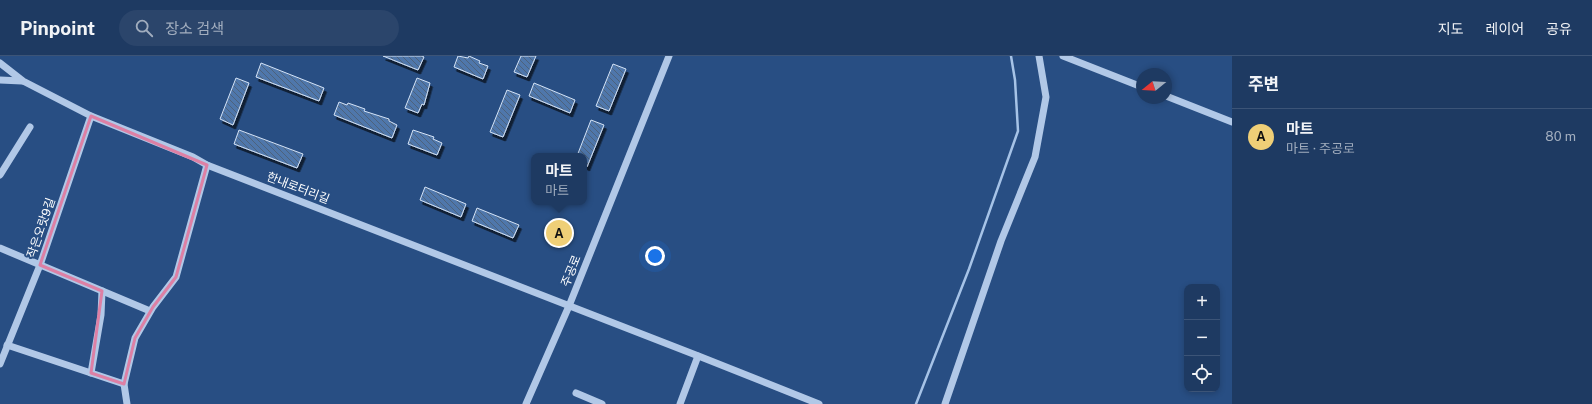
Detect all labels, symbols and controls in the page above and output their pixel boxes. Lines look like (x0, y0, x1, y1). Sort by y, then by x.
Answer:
search box (119, 10, 399, 46)
text: Pinpoint (20, 17, 95, 39)
icon: search (133, 17, 155, 39)
text: 장소 검색 (165, 20, 224, 37)
text: 지도 (1438, 21, 1464, 37)
text: 레이어 (1486, 21, 1524, 37)
text: 공유 (1546, 21, 1572, 37)
north arrow (1136, 68, 1172, 104)
text: 주변 (1248, 74, 1279, 94)
text: 마트 (1286, 120, 1314, 137)
text: A (1256, 129, 1266, 144)
text: 80 m (1545, 129, 1576, 144)
text: 마트 · 주공로 (1286, 141, 1355, 156)
popup (531, 153, 587, 205)
text: 마트 (545, 162, 573, 179)
street label: 한내로터리길 (265, 170, 331, 206)
text: 마트 (545, 183, 569, 198)
street label: 작은오랏9길 (24, 196, 58, 260)
pin: A (546, 218, 572, 248)
your location (645, 246, 665, 266)
street label: 주공로 (558, 253, 584, 289)
map controls (1184, 284, 1220, 392)
button: + (1184, 284, 1220, 320)
button: − (1184, 320, 1220, 356)
button: locate (1184, 356, 1220, 392)

